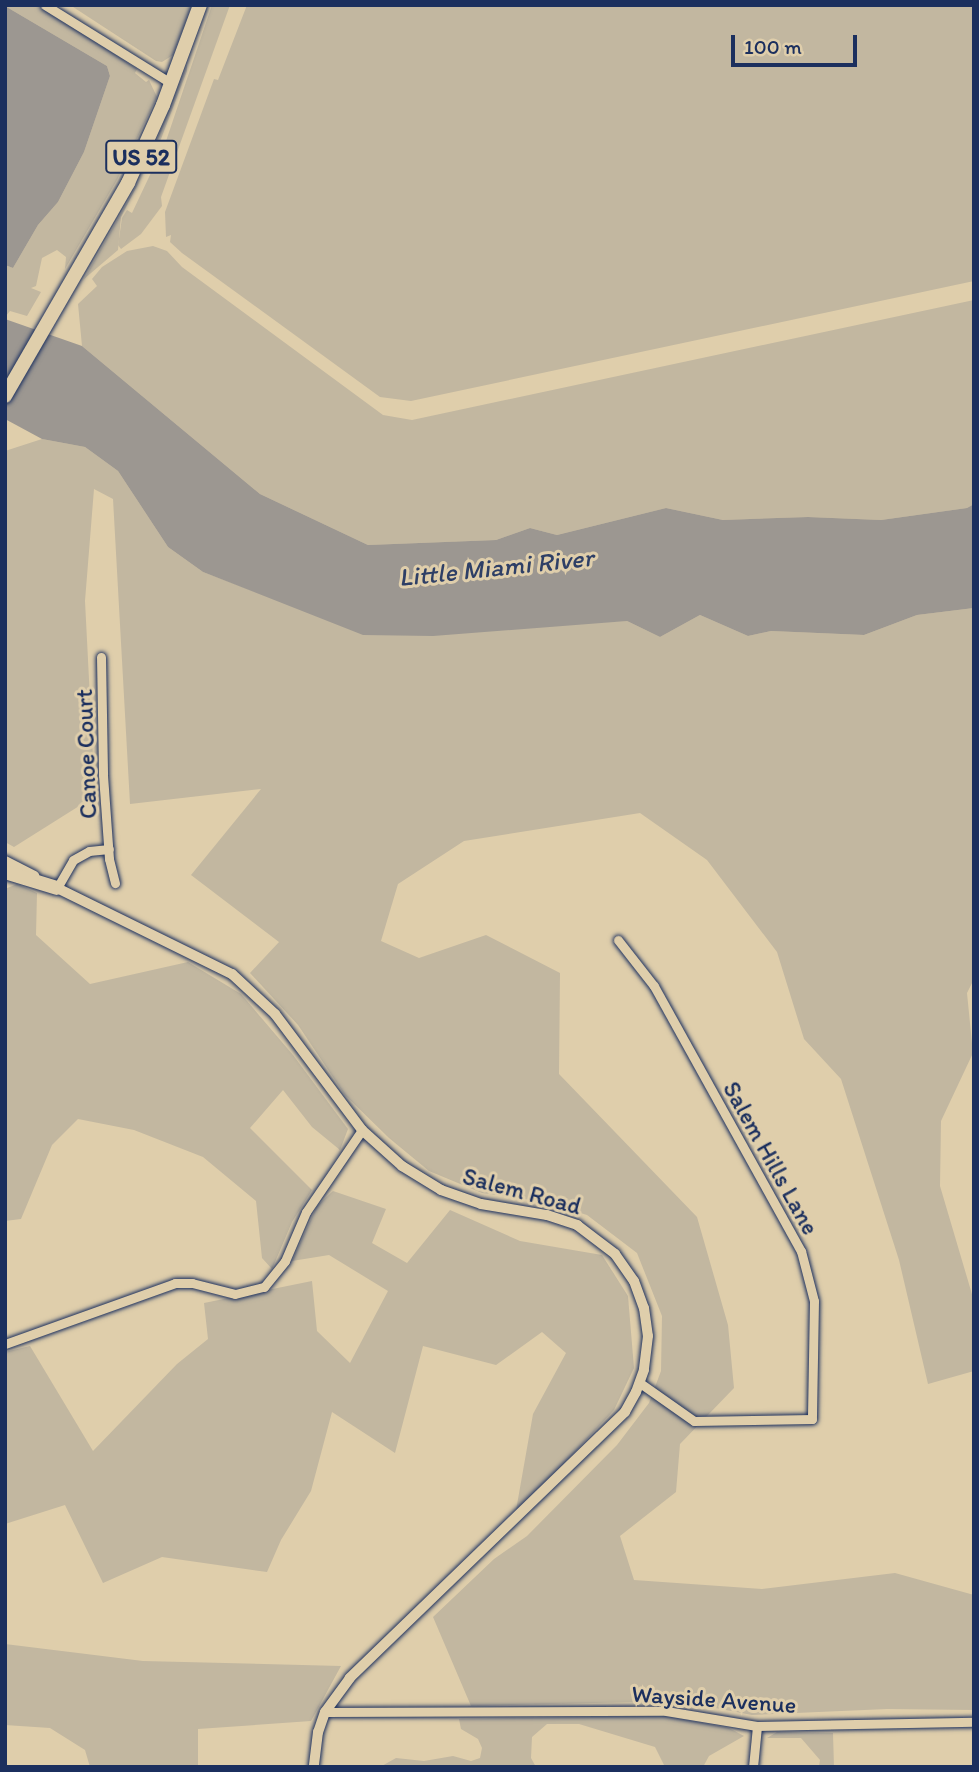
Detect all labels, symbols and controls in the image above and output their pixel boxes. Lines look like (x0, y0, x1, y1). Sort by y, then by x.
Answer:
scale bar (734, 21, 860, 65)
text: 100 m (744, 34, 802, 59)
road number: US 52 (104, 138, 178, 176)
water label: Little Miami River (398, 542, 594, 594)
street label: Canoe Court (69, 689, 103, 819)
street label: Salem Hills Lane (717, 1076, 825, 1240)
street label: Salem Road (460, 1161, 584, 1221)
street label: Wayside Avenue (631, 1679, 797, 1719)

